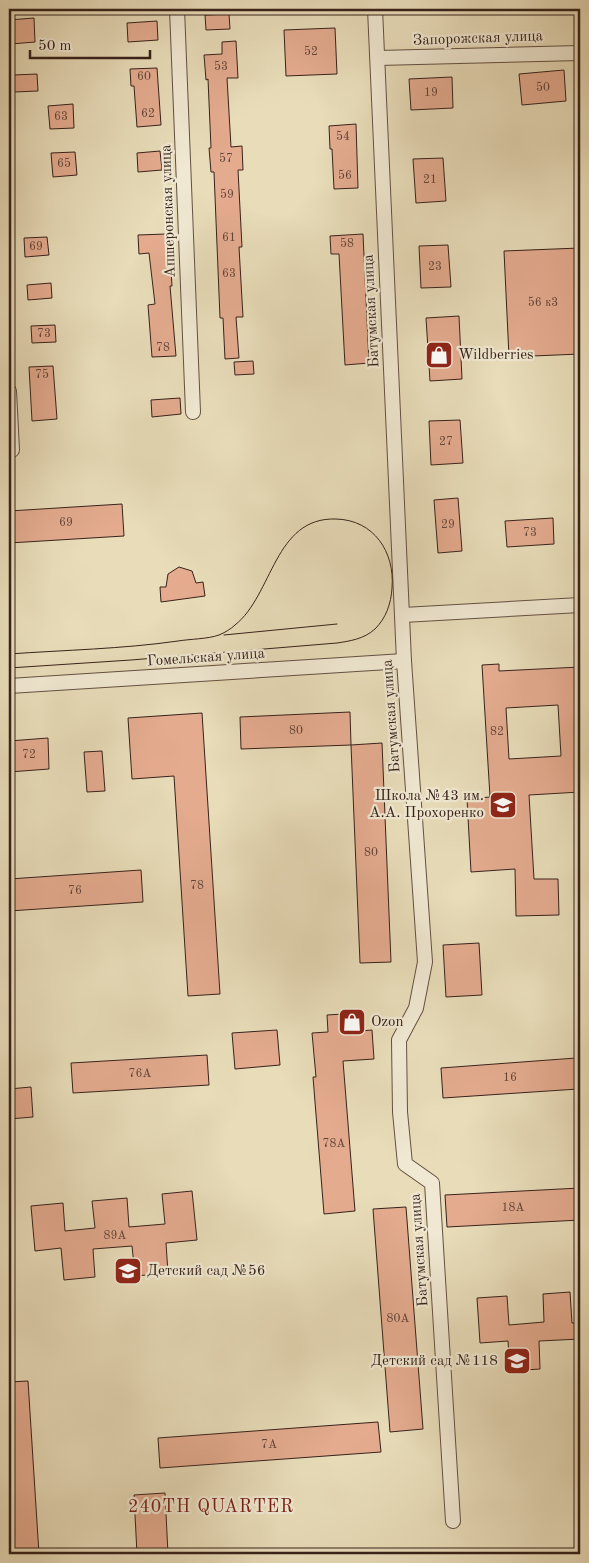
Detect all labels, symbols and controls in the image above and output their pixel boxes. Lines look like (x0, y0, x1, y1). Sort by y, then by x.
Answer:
scale bar (30, 28, 150, 60)
street label: Запорожская улица (413, 29, 544, 49)
text: 50 m (38, 39, 72, 54)
house number: 52 (304, 45, 318, 58)
house number: 53 (214, 60, 228, 73)
house number: 60 (137, 71, 151, 83)
house number: 50 (536, 81, 550, 94)
house number: 19 (424, 87, 438, 99)
house number: 62 (141, 108, 155, 120)
house number: 63 (54, 111, 68, 123)
house number: 54 (336, 130, 350, 143)
street label: Апшеронская улица (159, 144, 179, 278)
house number: 57 (219, 152, 233, 165)
house number: 65 (57, 157, 71, 170)
house number: 56 (338, 169, 352, 182)
house number: 21 (423, 174, 437, 186)
house number: 59 (220, 188, 234, 201)
house number: 61 (222, 232, 236, 244)
house number: 58 (340, 237, 354, 250)
house number: 69 (29, 241, 43, 253)
street label: Батумская улица (362, 253, 382, 368)
house number: 23 (428, 261, 442, 273)
house number: 63 (222, 268, 236, 280)
house number: 56 к3 (528, 296, 558, 309)
house number: 73 (37, 328, 51, 340)
shop icon: Wildberries (424, 340, 454, 370)
house number: 78 (156, 342, 170, 354)
place label: Wildberries (458, 348, 534, 363)
house number: 75 (35, 368, 49, 381)
house number: 27 (439, 436, 453, 448)
house number: 69 (59, 517, 73, 529)
house number: 29 (441, 519, 455, 531)
house number: 73 (523, 527, 537, 539)
street label: Гомельская улица (147, 646, 266, 670)
street label: Батумская улица (381, 658, 403, 773)
house number: 80 (289, 725, 303, 737)
house number: 82 (490, 726, 504, 738)
house number: 72 (22, 749, 36, 761)
place label: Школа №43 им. А.А. Прохоренко (369, 789, 484, 821)
school or university icon: Школа №43 им. А.А. Прохоренко (488, 790, 518, 820)
house number: 80 (364, 847, 378, 859)
house number: 78 (190, 880, 204, 892)
house number: 76 (68, 885, 82, 897)
shop icon: Ozon (337, 1007, 367, 1037)
place label: Ozon (371, 1015, 404, 1030)
house number: 76А (128, 1068, 152, 1080)
house number: 16 (503, 1072, 517, 1084)
house number: 78А (322, 1138, 346, 1150)
street label: Батумская улица (409, 1192, 431, 1307)
house number: 18А (501, 1202, 525, 1214)
house number: 89А (103, 1230, 127, 1242)
school or university icon: Детский сад №56 (113, 1256, 143, 1286)
place label: Детский сад №56 (147, 1264, 265, 1279)
house number: 80А (386, 1313, 410, 1325)
school or university icon: Детский сад №118 (502, 1346, 532, 1376)
place label: Детский сад №118 (371, 1354, 498, 1369)
house number: 7А (261, 1439, 277, 1451)
district label: 240TH QUARTER (128, 1498, 294, 1516)

